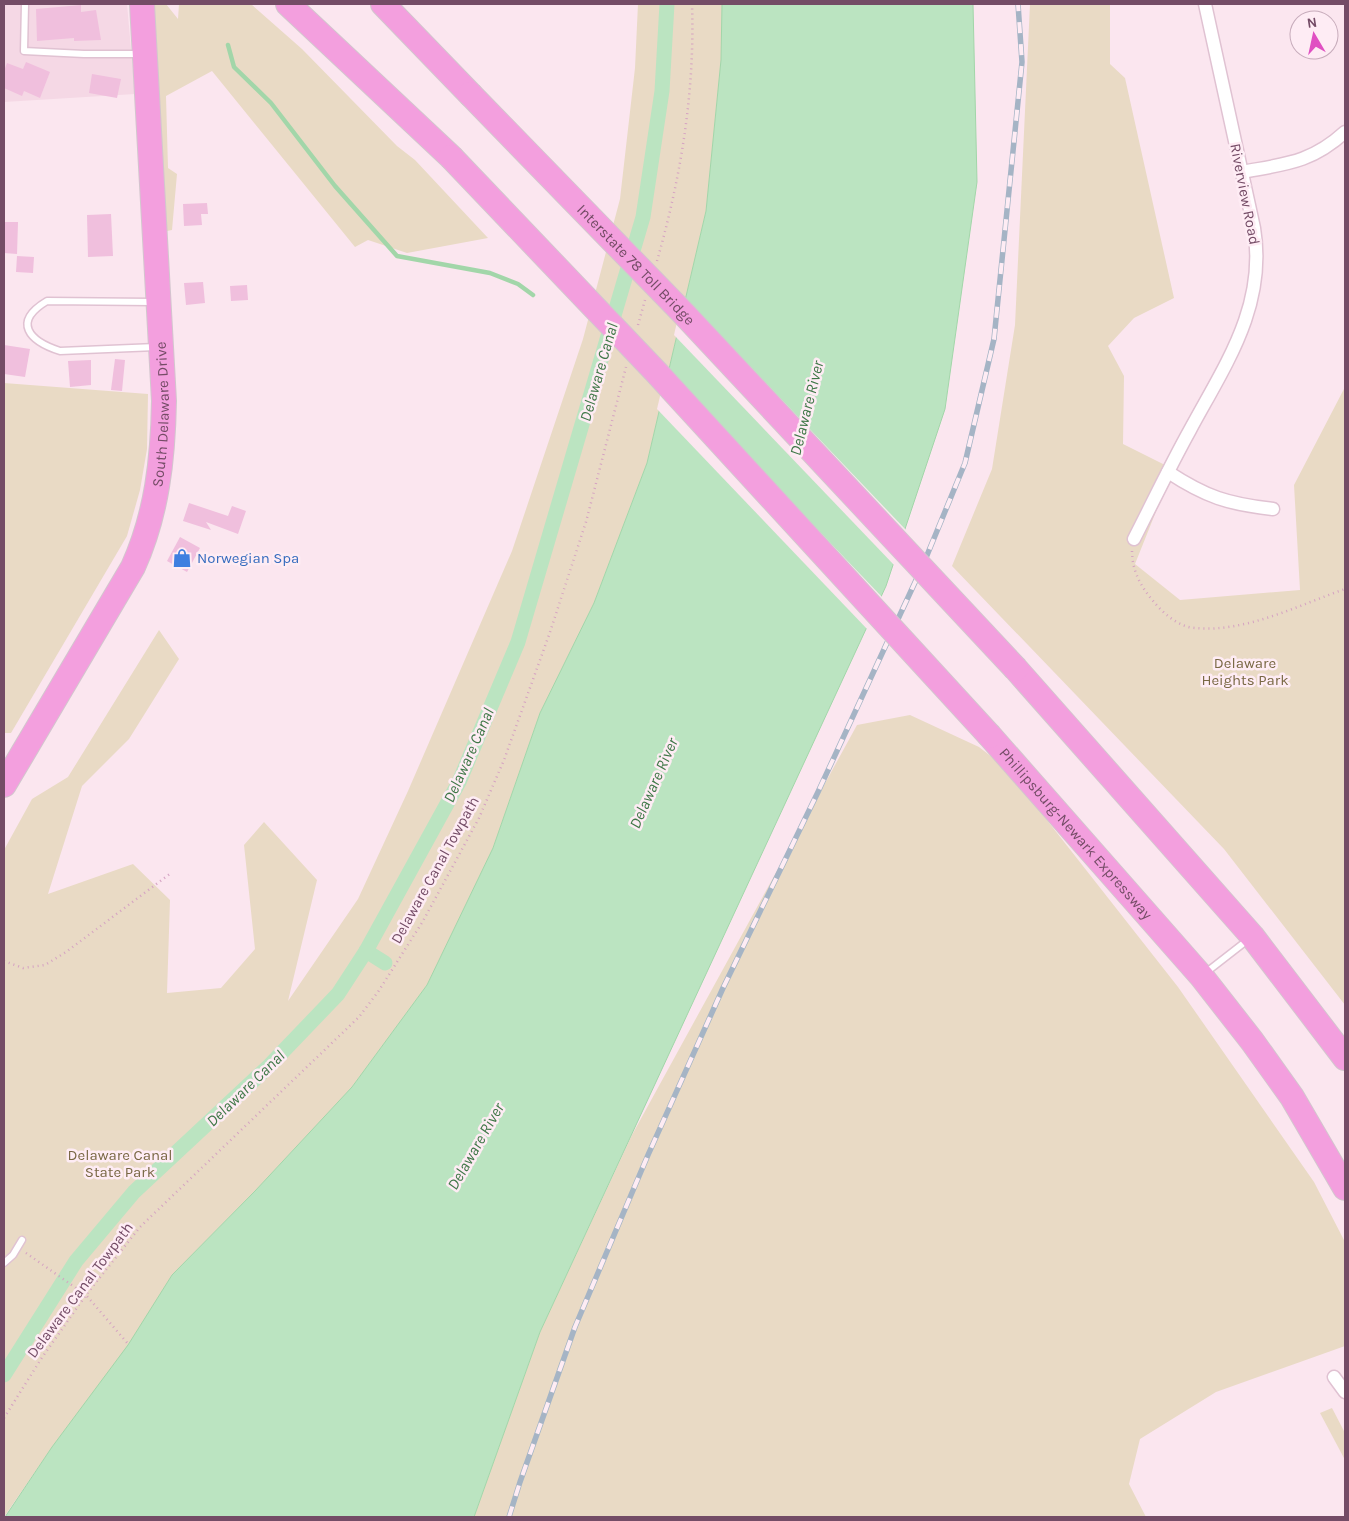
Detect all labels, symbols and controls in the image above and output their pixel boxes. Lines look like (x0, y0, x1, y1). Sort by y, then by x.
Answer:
north arrow (1289, 10, 1339, 60)
text: N (1306, 13, 1318, 32)
street label: Riverview Road (1226, 142, 1264, 246)
street label: Interstate 78 Toll Bridge (573, 200, 699, 329)
water label: Delaware Canal (575, 321, 622, 424)
street label: South Delaware Drive (148, 341, 173, 488)
water label: Delaware River (786, 358, 828, 458)
shop icon: Norwegian Spa (171, 547, 193, 569)
place label: Norwegian Spa (197, 549, 299, 567)
park label: Delaware Heights Park (1201, 654, 1289, 689)
water label: Delaware Canal (439, 705, 498, 805)
water label: Delaware River (625, 735, 682, 831)
street label: Phillipsburg-Newark Expressway (996, 744, 1156, 923)
street label: Delaware Canal Towpath (387, 793, 483, 947)
water label: Delaware Canal (202, 1046, 288, 1130)
water label: Delaware River (443, 1099, 508, 1193)
park label: Delaware Canal State Park (68, 1146, 172, 1181)
street label: Delaware Canal Towpath (23, 1218, 137, 1362)

